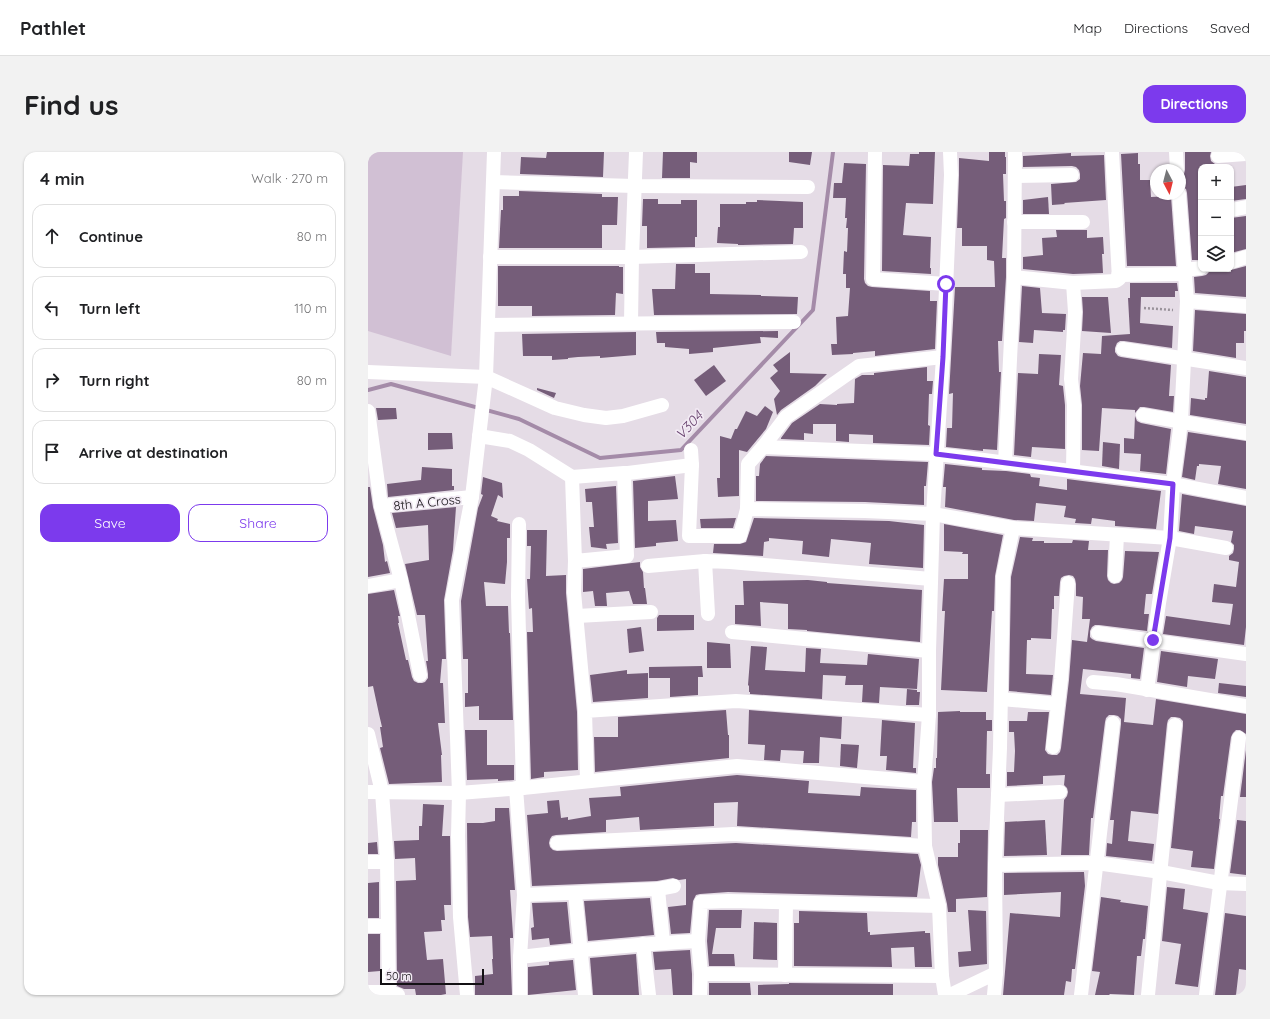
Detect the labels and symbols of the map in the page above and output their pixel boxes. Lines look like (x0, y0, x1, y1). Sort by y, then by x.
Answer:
north arrow (1150, 164, 1186, 200)
route start (937, 275, 955, 293)
water label: V304 (671, 407, 707, 443)
street label: 8th A Cross (393, 491, 461, 513)
route end (1144, 631, 1162, 649)
scale bar (380, 967, 484, 986)

